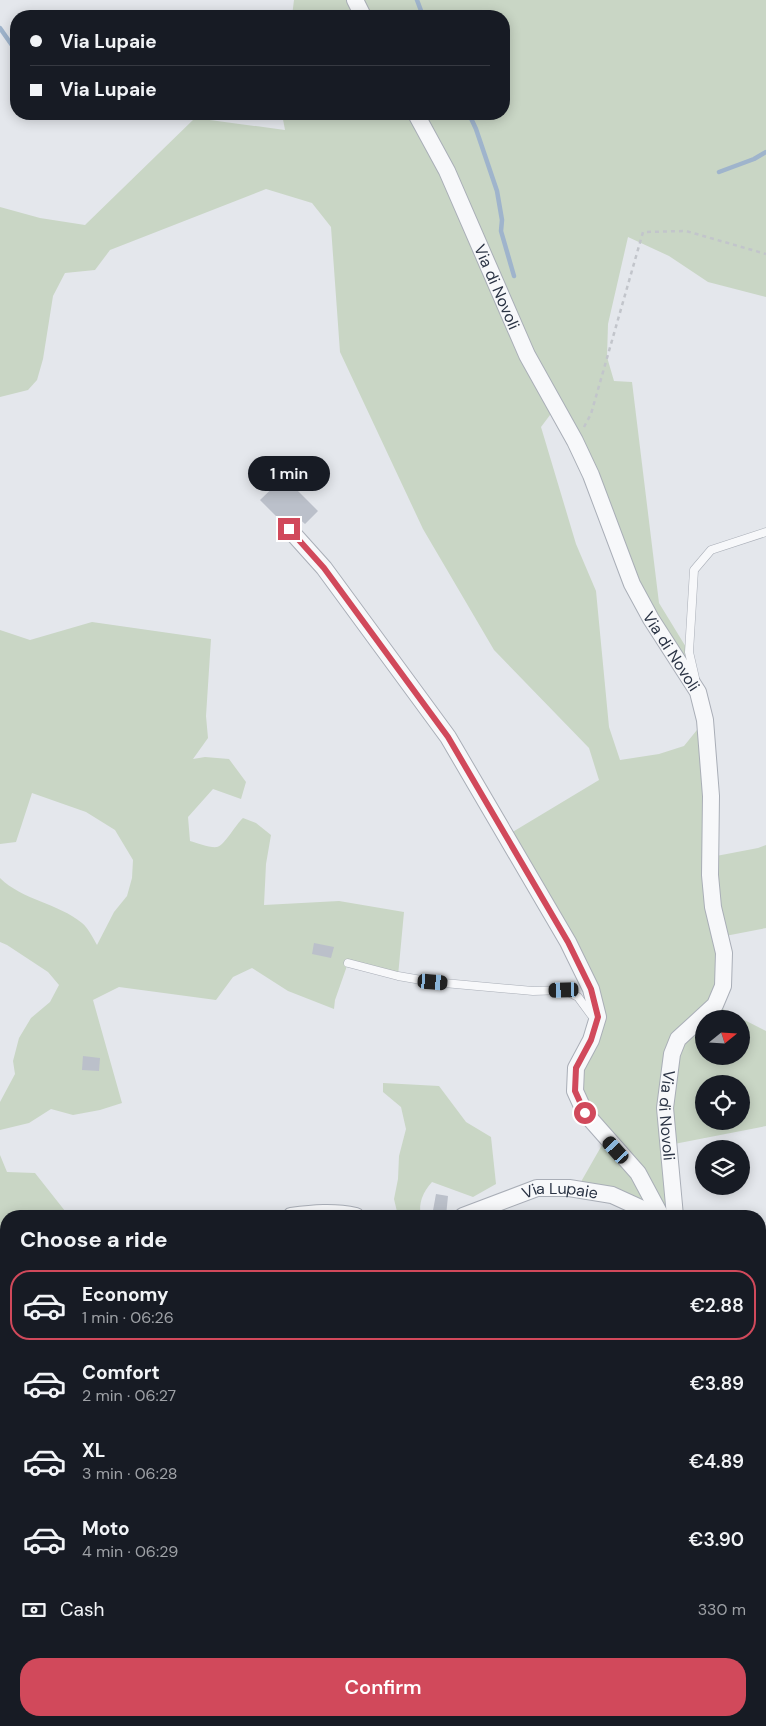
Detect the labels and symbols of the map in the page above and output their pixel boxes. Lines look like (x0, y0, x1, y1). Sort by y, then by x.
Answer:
street label: Via di Novoli (469, 241, 525, 333)
callout: 1 min (248, 456, 330, 492)
route end (278, 518, 300, 540)
street label: Via di Novoli (638, 608, 705, 695)
car (417, 973, 448, 991)
car (548, 982, 579, 998)
north arrow (695, 1010, 750, 1065)
street label: Via di Novoli (654, 1069, 680, 1161)
route start (574, 1102, 596, 1124)
car (600, 1134, 631, 1166)
street label: Via Lupaie (519, 1178, 600, 1204)

